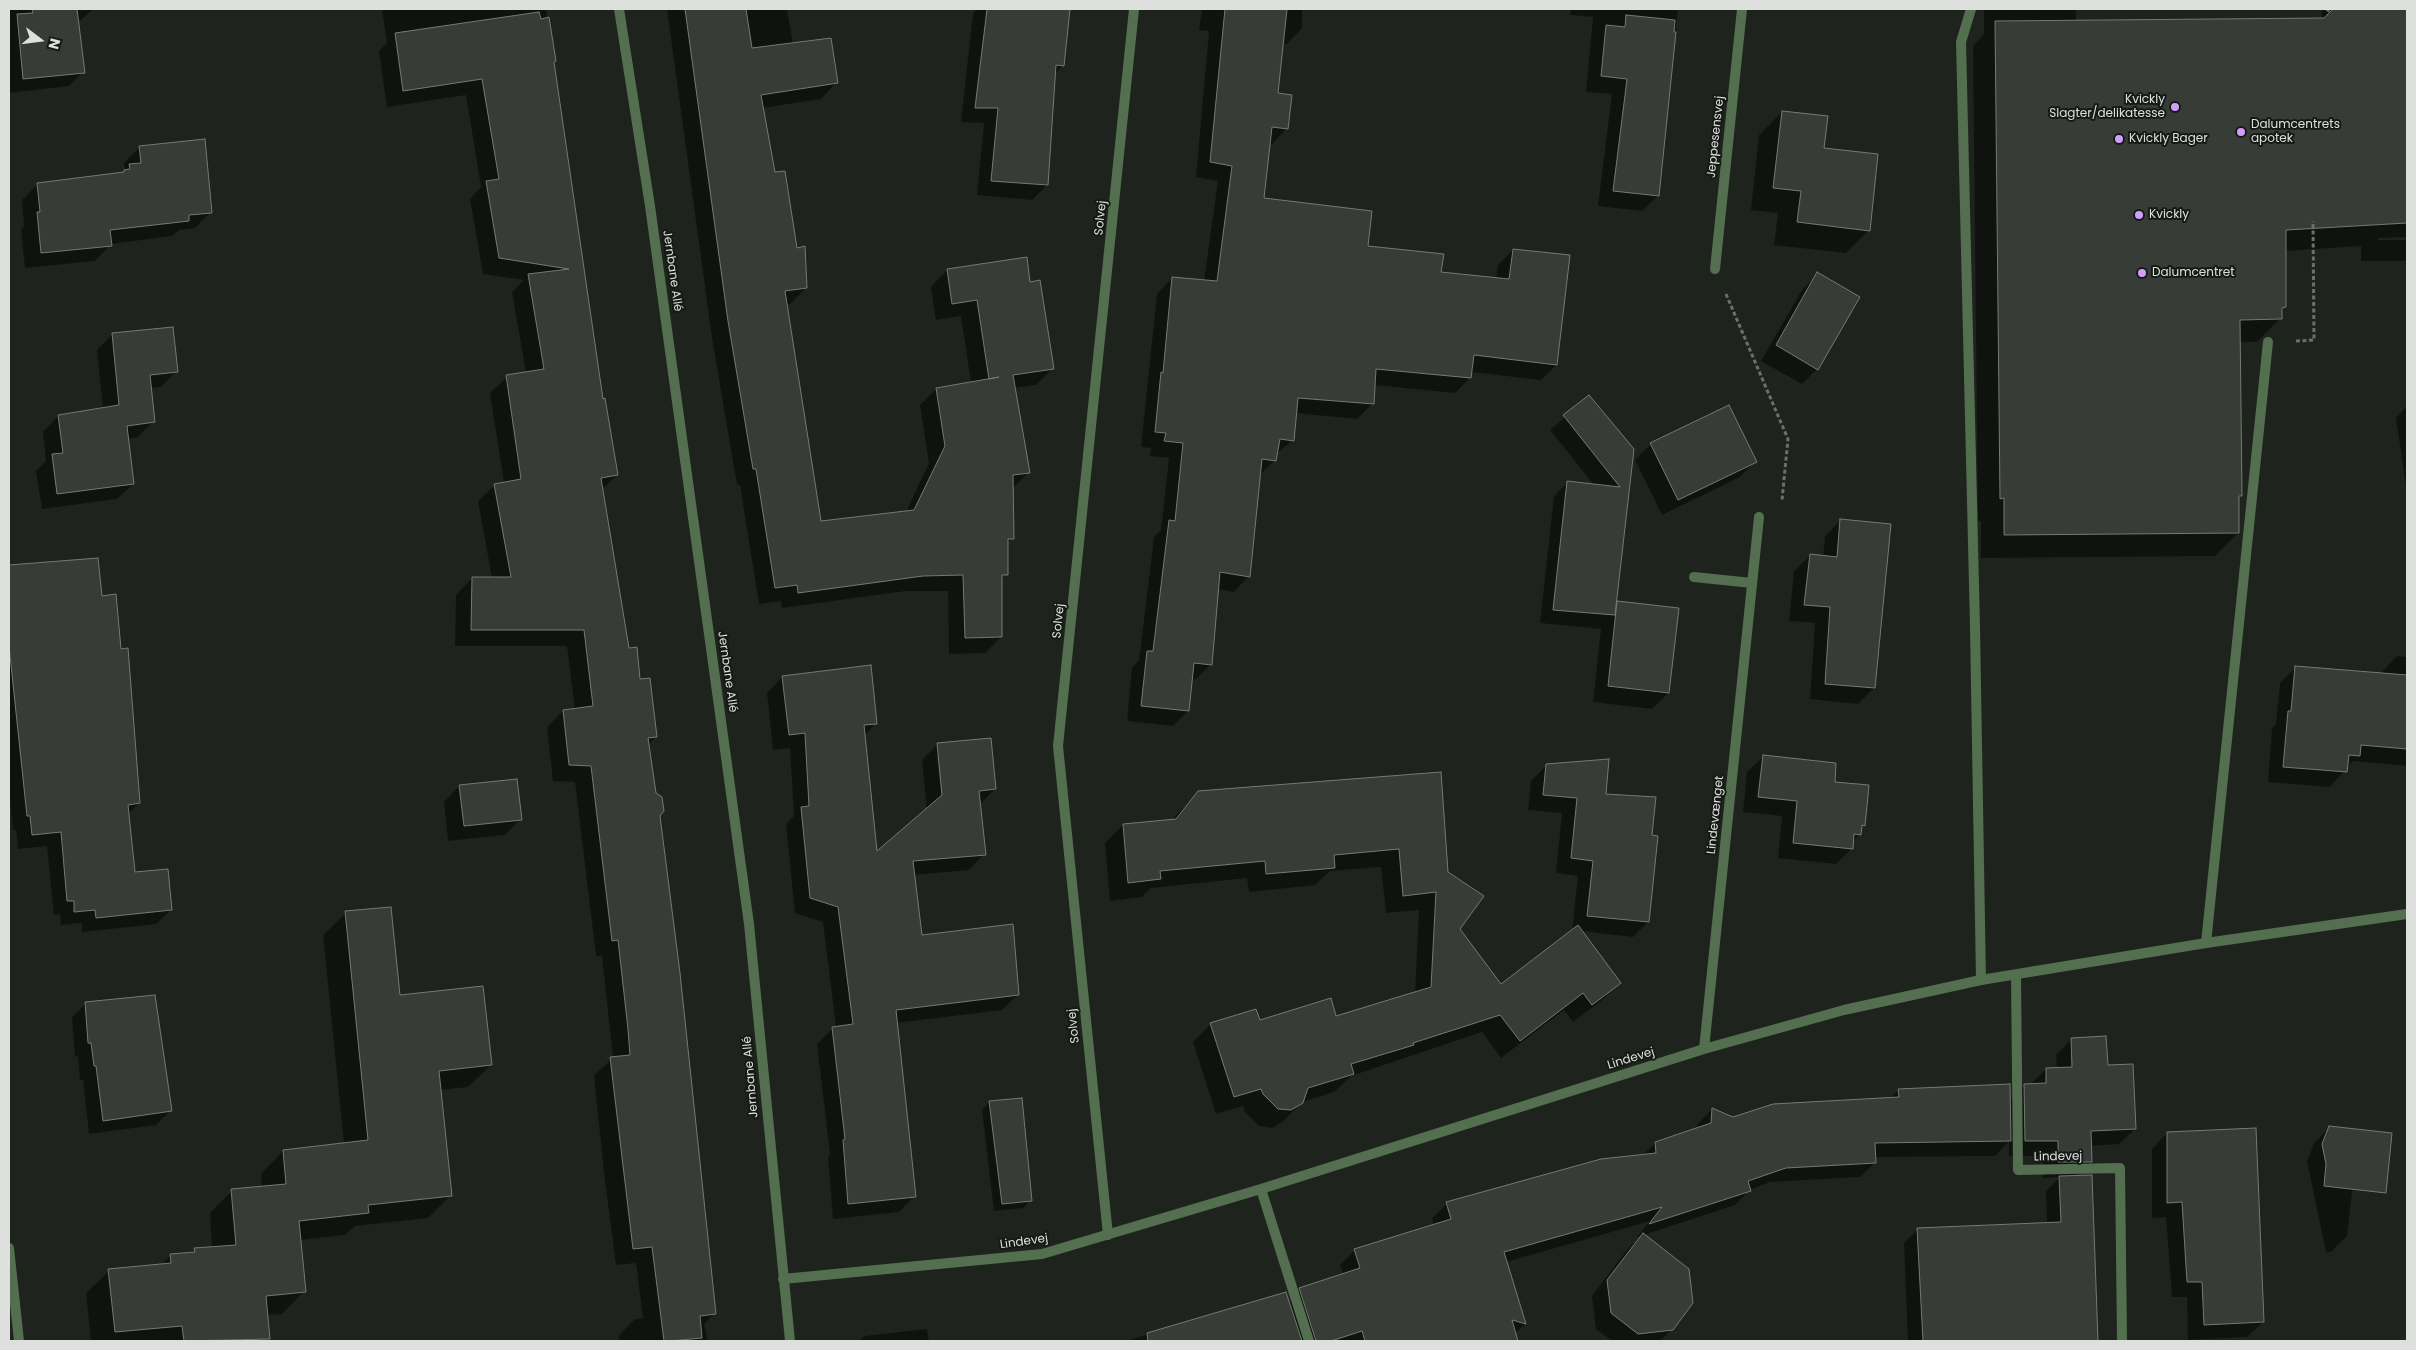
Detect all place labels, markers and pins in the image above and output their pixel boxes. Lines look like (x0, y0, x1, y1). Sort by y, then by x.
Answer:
place label: Kvickly Slagter/delikatesse (2049, 93, 2165, 121)
marker: Kvickly Slagter/delikatesse (2169, 101, 2181, 113)
place label: Dalumcentrets apotek (2251, 118, 2340, 146)
marker: Dalumcentrets apotek (2235, 126, 2247, 138)
place label: Kvickly Bager (2129, 132, 2208, 146)
marker: Kvickly Bager (2113, 133, 2125, 145)
place label: Kvickly (2149, 208, 2189, 222)
marker: Kvickly (2133, 209, 2145, 221)
place label: Dalumcentret (2152, 266, 2235, 280)
marker: Dalumcentret (2136, 267, 2148, 279)

